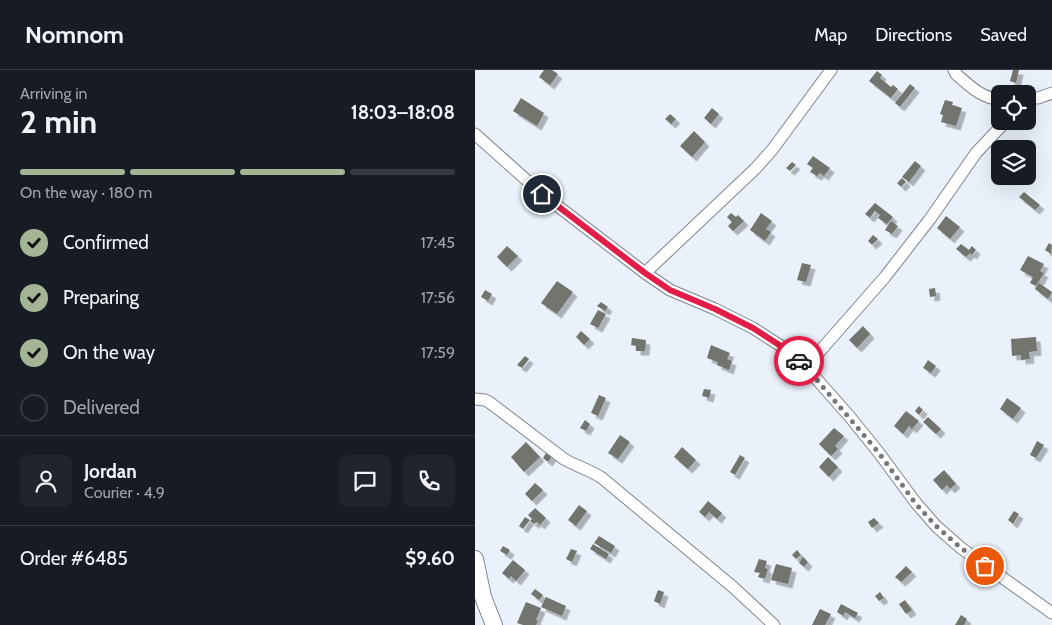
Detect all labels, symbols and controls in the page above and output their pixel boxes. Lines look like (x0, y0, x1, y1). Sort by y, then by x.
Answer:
text: Nomnom (25, 20, 124, 49)
text: Map (814, 24, 847, 46)
text: Directions (875, 24, 952, 46)
text: Saved (980, 24, 1027, 46)
text: Arriving in (20, 84, 87, 103)
map controls (991, 85, 1036, 185)
button: locate (991, 85, 1036, 130)
text: 18:03–18:08 (351, 101, 455, 124)
text: 2 min (20, 102, 97, 141)
button: layers (991, 140, 1036, 185)
pin (521, 173, 563, 215)
icon: home (528, 180, 556, 208)
text: On the way · 180 m (20, 183, 152, 202)
icon: check (20, 229, 48, 257)
text: Confirmed (63, 231, 149, 254)
text: 17:45 (421, 233, 455, 252)
icon: check (20, 284, 48, 312)
text: Preparing (63, 286, 139, 309)
text: 17:56 (421, 288, 455, 307)
courier (774, 336, 824, 386)
icon: check (20, 339, 48, 367)
text: On the way (63, 341, 155, 364)
text: 17:59 (421, 343, 455, 362)
icon: car (785, 347, 813, 375)
text: Delivered (63, 396, 140, 419)
button: person (20, 455, 72, 507)
button: chat (339, 455, 391, 507)
button: phone (403, 455, 455, 507)
text: Jordan (84, 460, 137, 483)
text: Courier · 4.9 (84, 483, 165, 502)
pin (964, 545, 1006, 587)
text: Order #6485 (20, 547, 128, 570)
text: $9.60 (405, 547, 455, 570)
icon: bag (971, 552, 999, 580)

